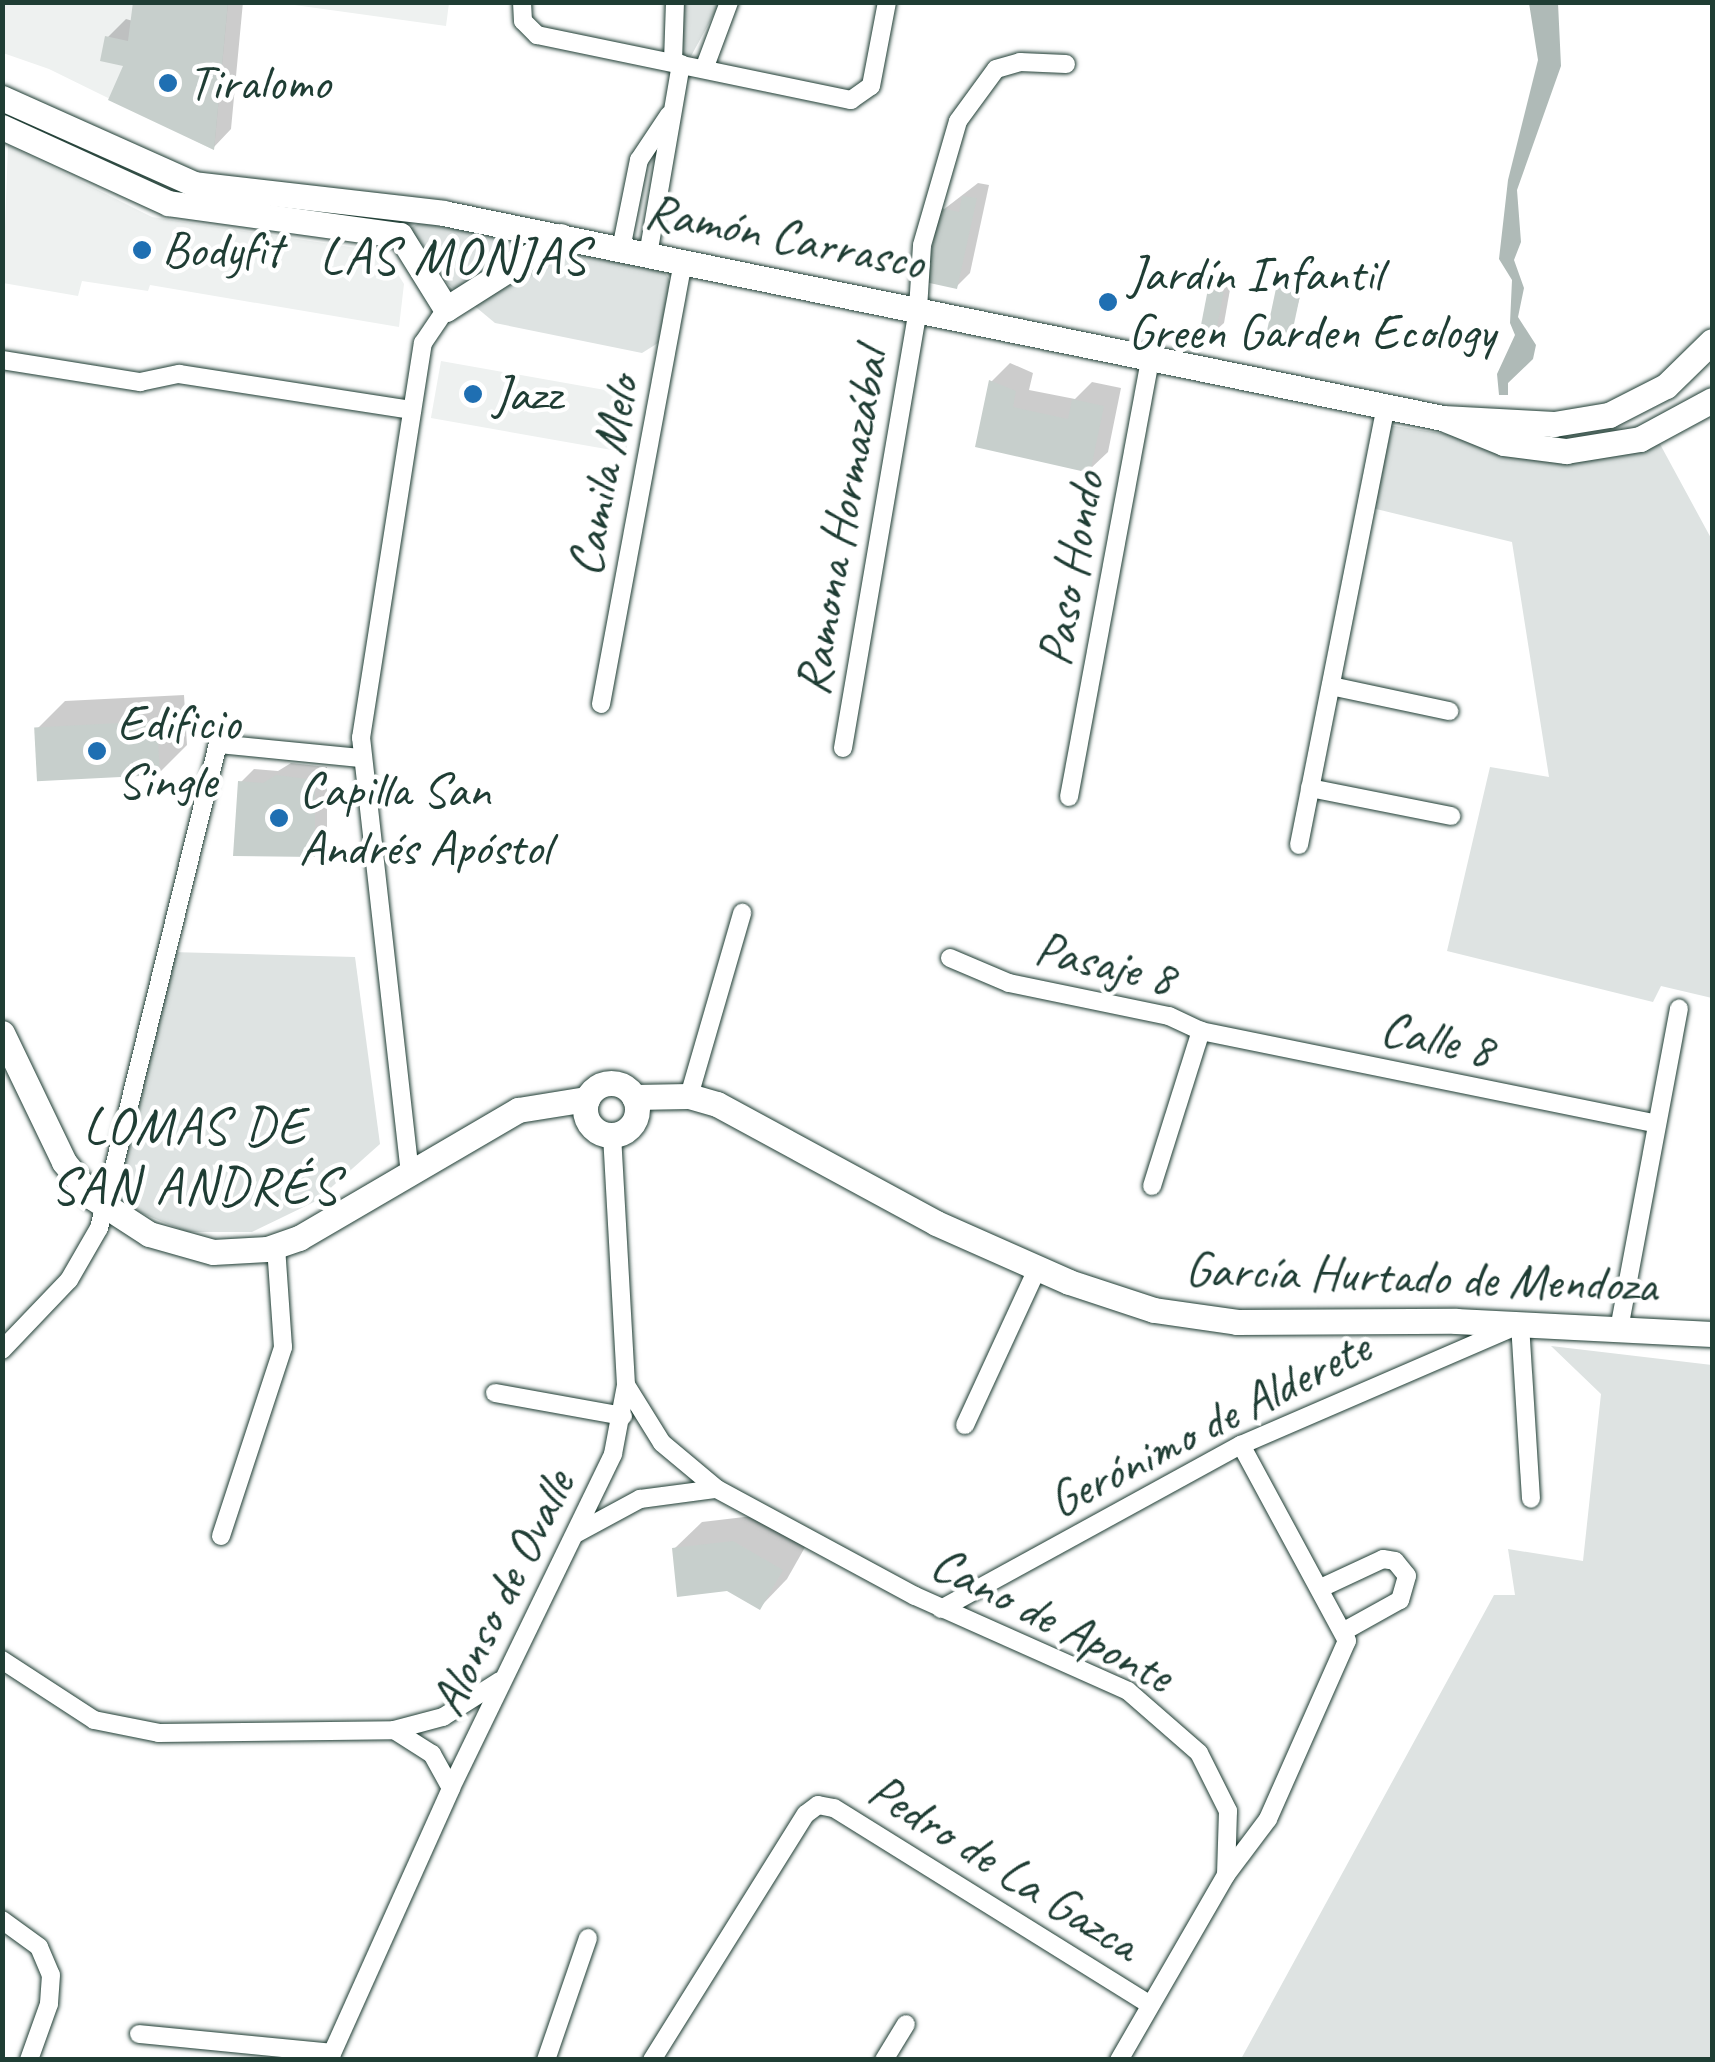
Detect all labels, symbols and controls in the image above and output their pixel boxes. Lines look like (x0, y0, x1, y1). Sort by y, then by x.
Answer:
place label: Tiralomo (188, 53, 330, 113)
marker: Tiralomo (157, 72, 179, 94)
street label: Ramón Carrasco (641, 180, 929, 292)
place label: Bodyfit (162, 220, 282, 280)
district label: LAS MONJAS (320, 226, 588, 288)
marker: Bodyfit (131, 239, 153, 261)
place label: Jardín Infantil Green Garden Ecology (1128, 243, 1495, 360)
marker: Jardín Infantil Green Garden Ecology (1097, 291, 1119, 313)
street label: Ramona Hormazábal (781, 343, 901, 701)
place label: Jazz (493, 364, 561, 424)
street label: Camila Melo (554, 371, 652, 581)
marker: Jazz (462, 383, 484, 405)
street label: Paso Hondo (1024, 468, 1118, 670)
place label: Edificio Single (117, 692, 240, 810)
marker: Edificio Single (86, 740, 108, 762)
place label: Capilla San Andrés Apóstol (299, 759, 550, 876)
marker: Capilla San Andrés Apóstol (268, 807, 290, 829)
street label: Pasaje 8 (1029, 918, 1181, 1008)
street label: Calle 8 (1375, 998, 1499, 1080)
district label: LOMAS DE SAN ANDRÉS (53, 1096, 337, 1218)
street label: García Hurtado de Mendoza (1184, 1239, 1658, 1315)
street label: Gerónimo de Alderete (1038, 1317, 1380, 1531)
street label: Alonso de Ovalle (417, 1460, 587, 1726)
street label: Cano de Aponte (921, 1533, 1183, 1705)
street label: Pedro de La Gazca (857, 1760, 1151, 1974)

